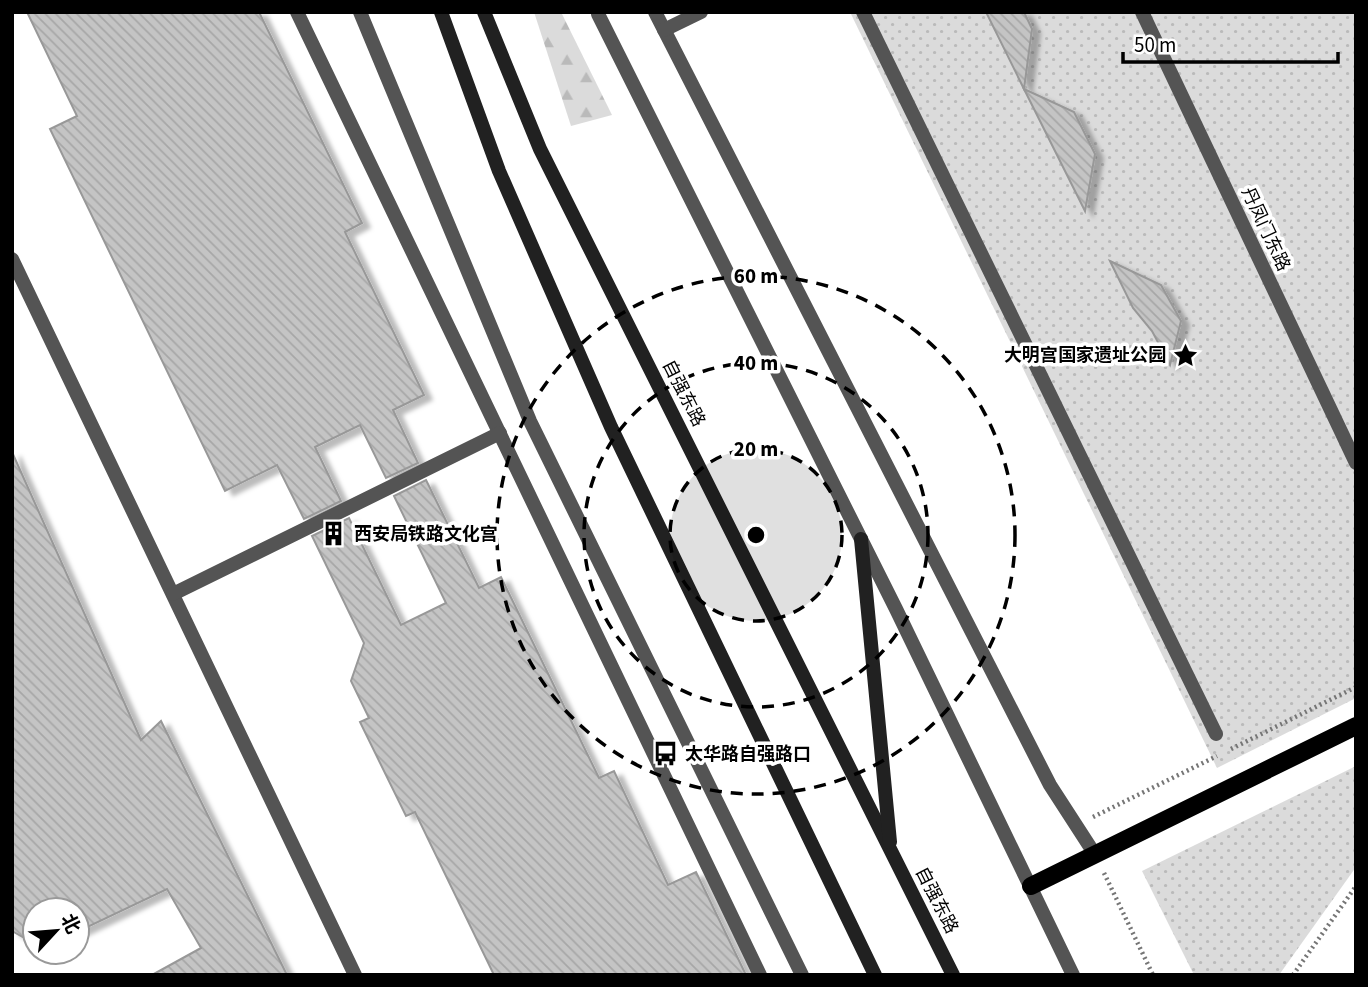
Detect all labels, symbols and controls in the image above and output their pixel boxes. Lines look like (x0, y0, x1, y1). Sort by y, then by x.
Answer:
scale bar (1123, 21, 1338, 65)
text: 50 m (1134, 30, 1176, 60)
street label: 丹凤门东路 (1235, 183, 1296, 275)
text: 60 m (734, 261, 778, 291)
place icon: 大明宫国家遗址公园 (1172, 341, 1200, 369)
place label: 大明宫国家遗址公园 (1004, 343, 1166, 368)
text: 40 m (734, 348, 778, 378)
street label: 自强东路 (656, 355, 711, 431)
text: 20 m (734, 434, 778, 464)
building icon: 西安局铁路文化宫 (320, 520, 348, 548)
place label: 西安局铁路文化宫 (354, 522, 498, 547)
centre of rings (744, 523, 768, 547)
bus stop icon: 太华路自强路口 (651, 740, 679, 768)
place label: 太华路自强路口 (685, 742, 811, 767)
street label: 自强东路 (909, 862, 964, 938)
north arrow (21, 896, 91, 966)
text: 北 (54, 910, 86, 939)

